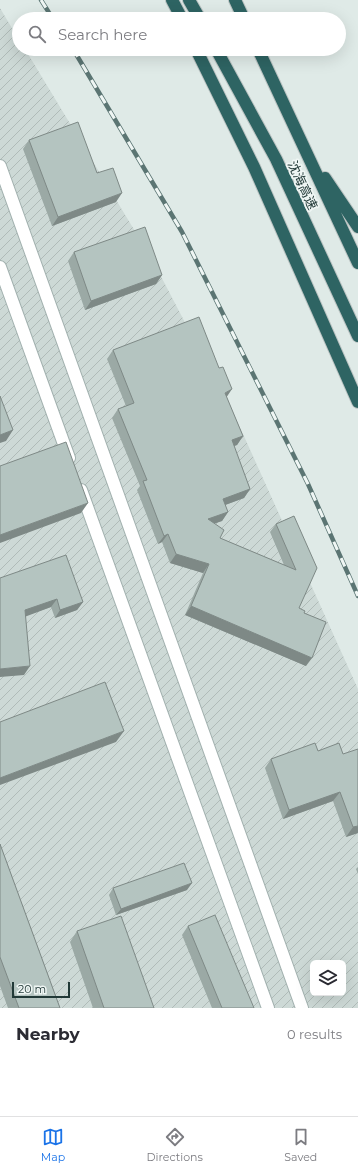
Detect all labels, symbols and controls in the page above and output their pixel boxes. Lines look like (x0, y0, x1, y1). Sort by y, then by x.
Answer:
search box (12, 12, 346, 56)
icon: search (26, 23, 48, 45)
text: Search here (58, 25, 147, 44)
street label: 沈海高速 (285, 158, 321, 212)
map controls (310, 960, 346, 996)
button: layers (310, 960, 346, 996)
scale bar (12, 980, 70, 999)
text: 20 m (18, 982, 46, 996)
text: Nearby (16, 1024, 80, 1044)
text: 0 results (287, 1026, 342, 1042)
tab: Map (41, 1126, 65, 1164)
tab: Directions (147, 1126, 203, 1164)
tab: Saved (284, 1126, 317, 1164)

